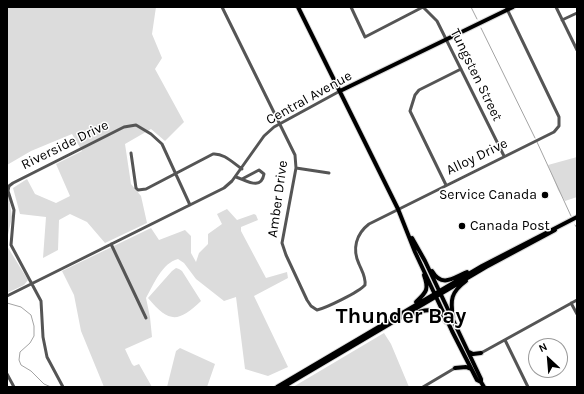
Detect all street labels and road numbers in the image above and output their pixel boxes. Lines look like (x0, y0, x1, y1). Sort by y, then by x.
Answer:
street label: Tungsten Street (446, 26, 506, 124)
street label: Central Avenue (263, 67, 355, 129)
street label: Riverside Drive (19, 117, 111, 173)
street label: Alloy Drive (444, 135, 510, 179)
street label: Amber Drive (264, 159, 292, 239)

